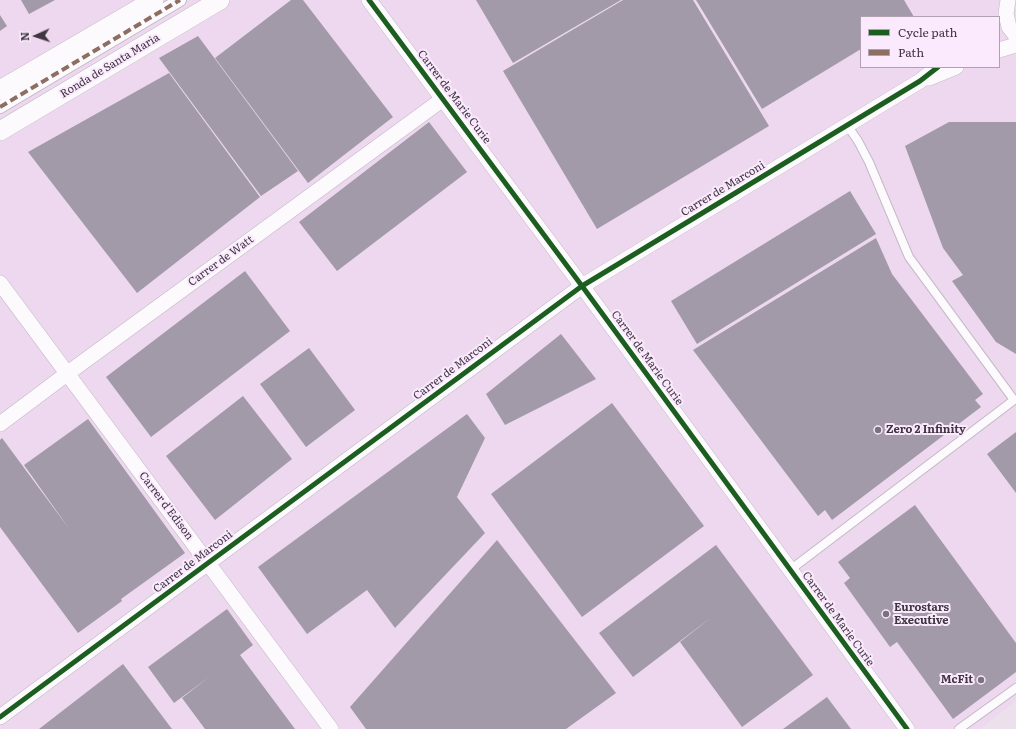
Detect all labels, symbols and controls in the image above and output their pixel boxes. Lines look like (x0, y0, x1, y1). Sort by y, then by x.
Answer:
north arrow (16, 16, 56, 56)
legend (860, 16, 1000, 68)
text: Cycle path (898, 23, 958, 41)
street label: Ronda de Santa Maria (58, 31, 162, 101)
text: N (16, 32, 32, 42)
text: Path (898, 43, 924, 61)
street label: Carrer de Marie Curie (415, 48, 493, 146)
street label: Carrer de Marconi (679, 159, 767, 219)
street label: Carrer de Watt (186, 233, 256, 289)
street label: Carrer de Marie Curie (608, 308, 686, 408)
street label: Carrer de Marconi (411, 335, 495, 403)
place label: Zero 2 Infinity (886, 423, 966, 437)
marker: Zero 2 Infinity (873, 425, 883, 435)
street label: Carrer d'Edison (136, 469, 196, 543)
street label: Carrer de Marconi (151, 528, 235, 596)
street label: Carrer de Marie Curie (799, 569, 877, 669)
place label: Eurostars Executive (894, 601, 949, 627)
marker: Eurostars Executive (881, 609, 891, 619)
place label: McFit (941, 673, 973, 687)
marker: McFit (976, 675, 986, 685)

